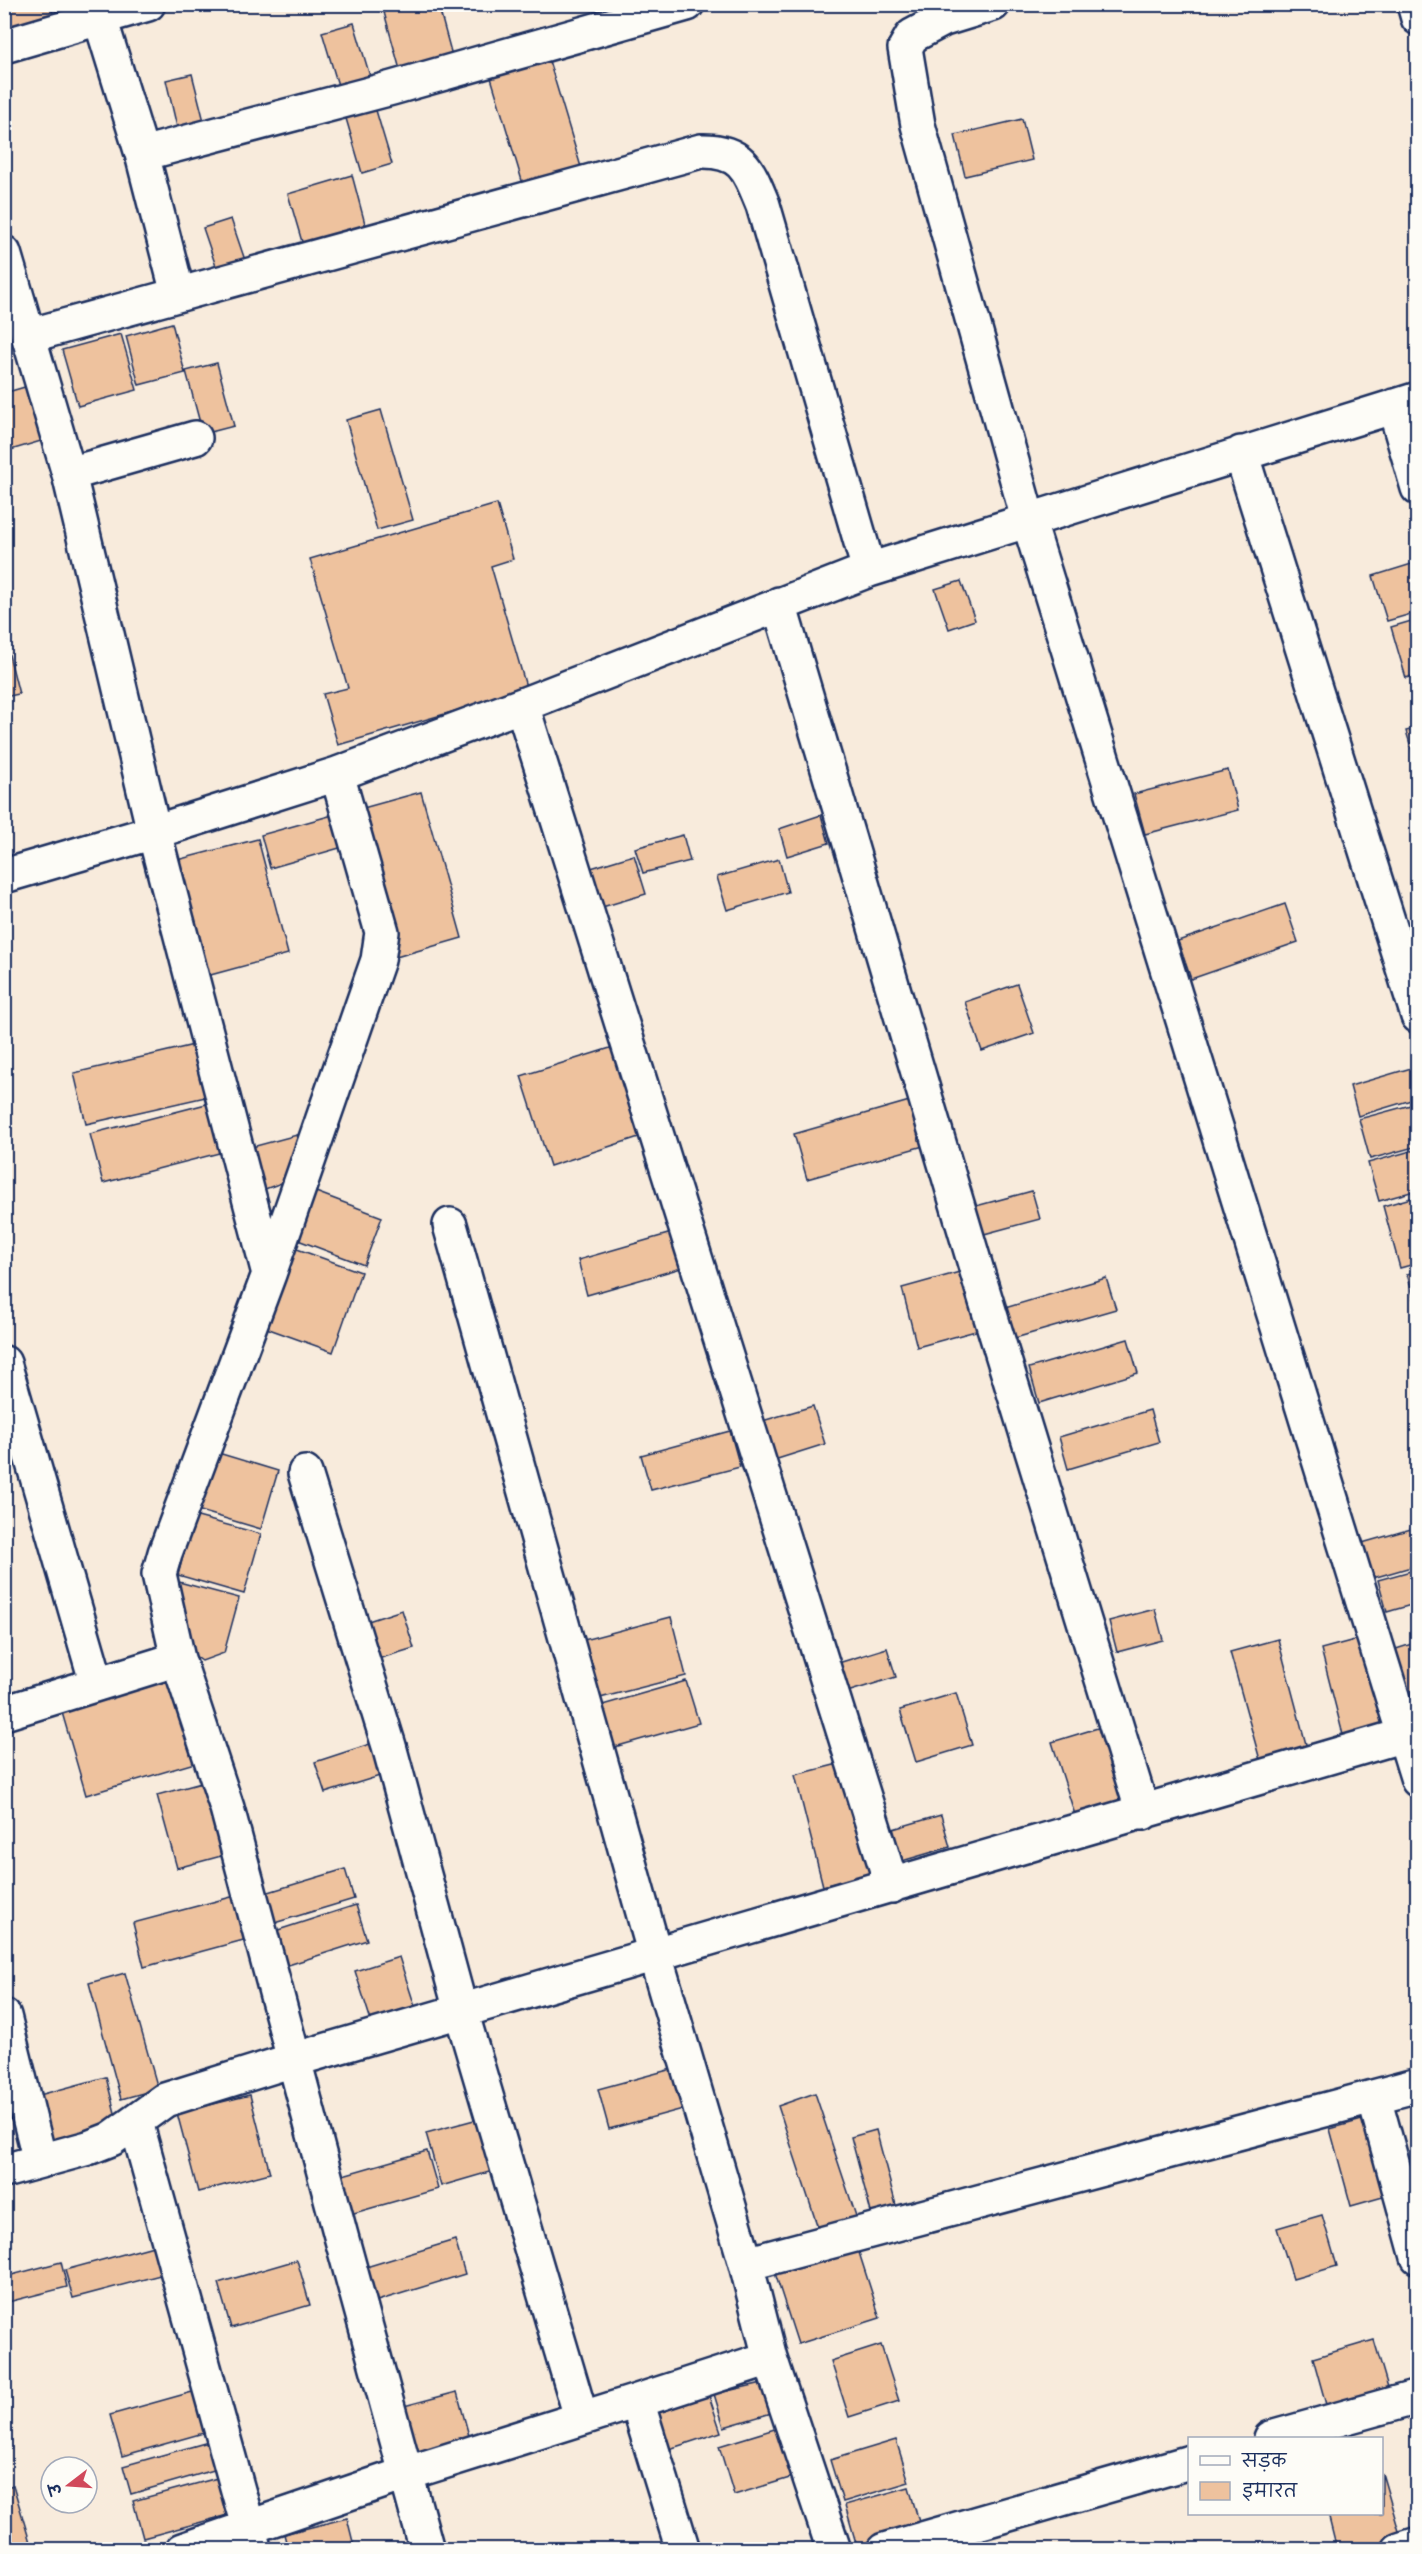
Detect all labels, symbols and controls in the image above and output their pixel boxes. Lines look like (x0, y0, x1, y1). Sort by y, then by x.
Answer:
legend (1188, 2437, 1383, 2515)
text: सड़क (1241, 2450, 1287, 2474)
north arrow (39, 2455, 99, 2515)
text: उ (44, 2479, 68, 2499)
text: इमारत (1242, 2480, 1298, 2504)

